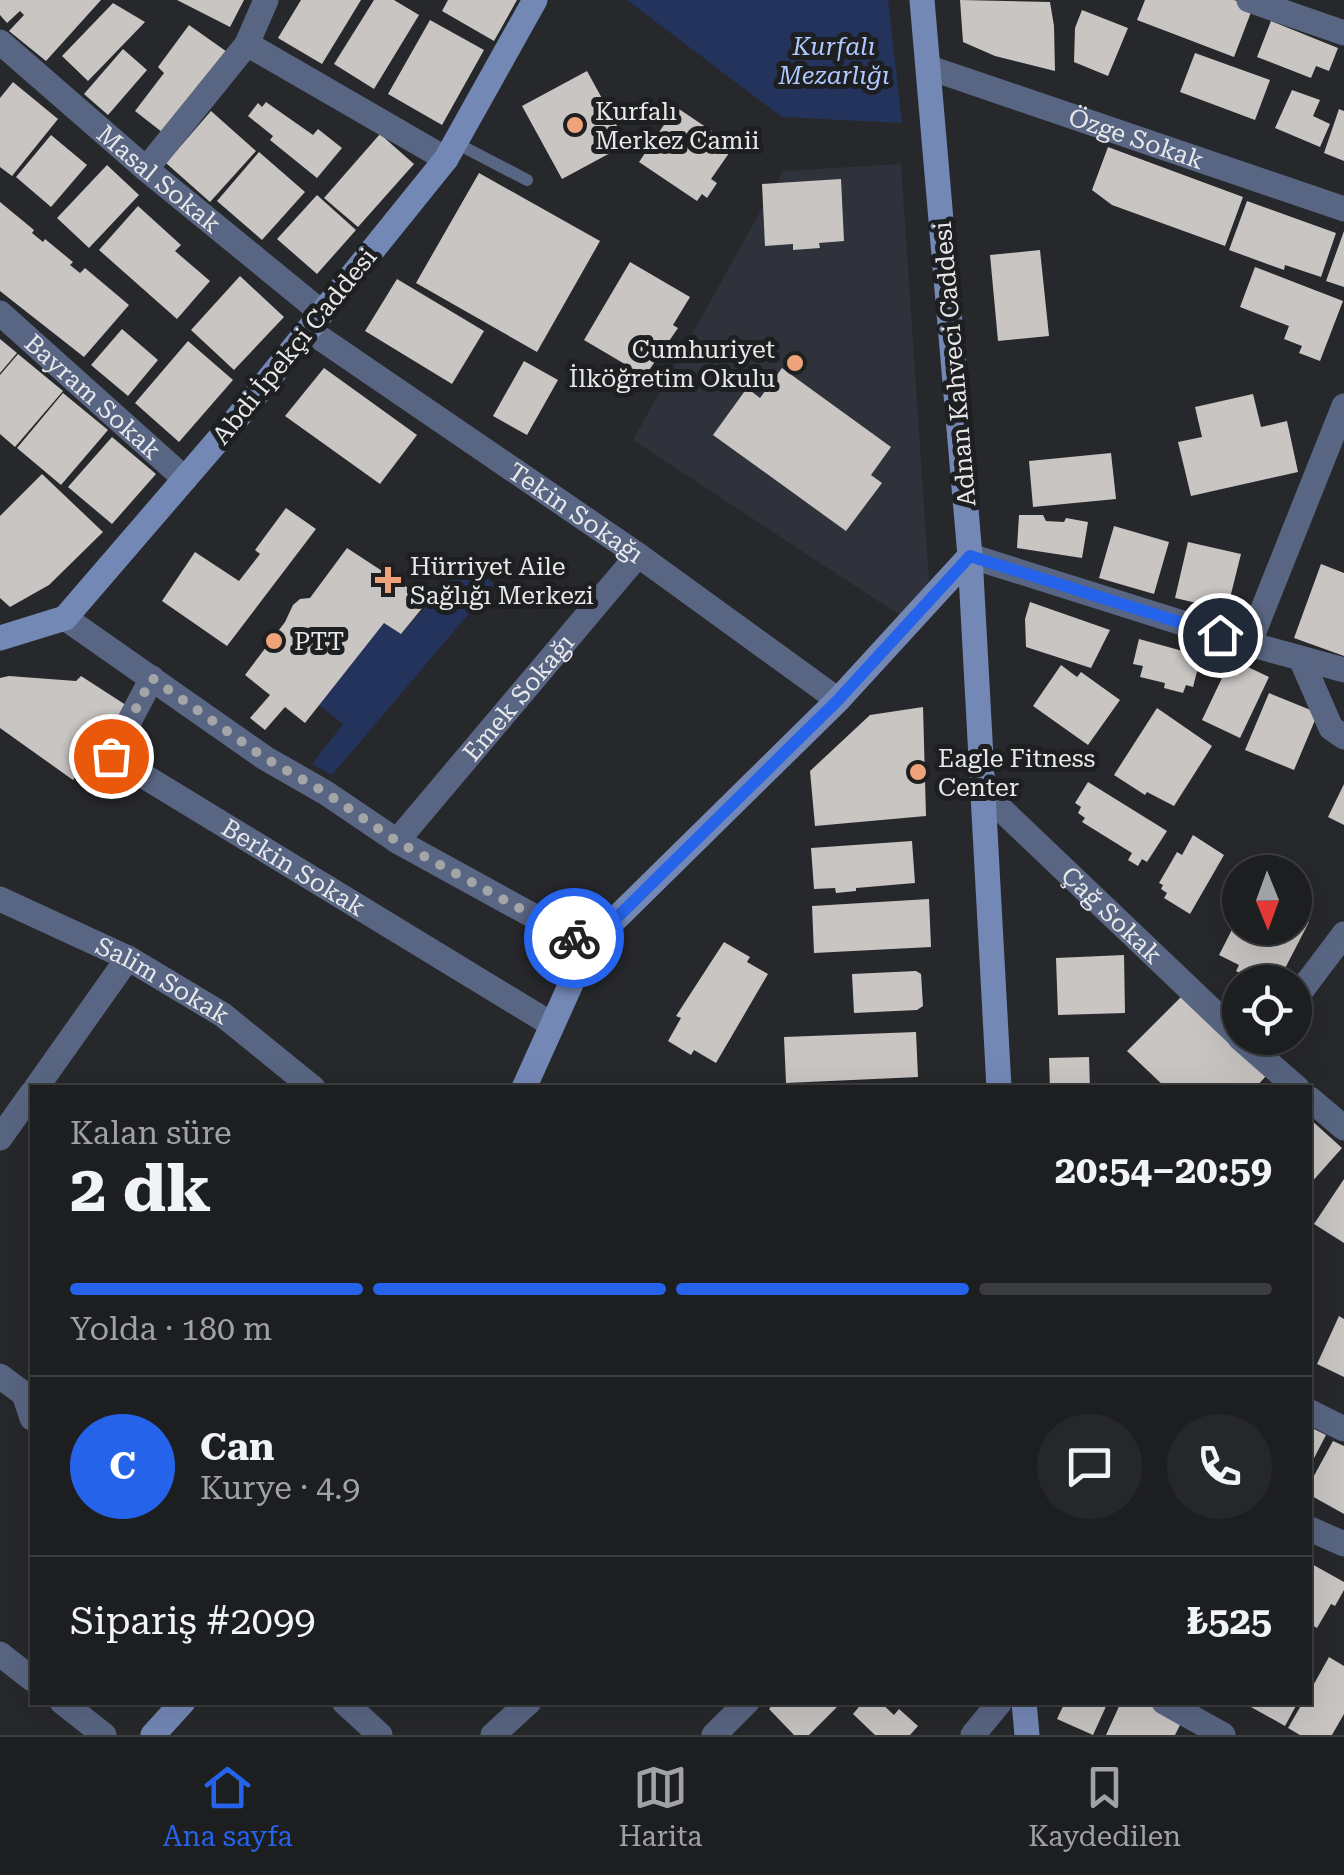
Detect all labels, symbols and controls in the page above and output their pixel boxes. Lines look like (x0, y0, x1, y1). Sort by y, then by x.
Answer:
park label: Kurfalı Mezarlığı (777, 32, 890, 90)
place label: Kurfalı Merkez Camii (595, 97, 760, 155)
street label: Özge Sokak (1065, 102, 1208, 175)
marker: Kurfalı Merkez Camii (564, 114, 586, 136)
street label: Masal Sokak (91, 119, 227, 239)
street label: Adnan Kahveci Caddesi (928, 220, 981, 508)
street label: Abdi İpekçi Caddesi (206, 242, 382, 450)
street label: Bayram Sokak (19, 328, 167, 465)
place label: Cumhuriyet İlköğretim Okulu (569, 335, 775, 393)
marker: Cumhuriyet İlköğretim Okulu (784, 352, 806, 374)
street label: Tekin Sokağı (503, 457, 649, 569)
place label: Hürriyet Aile Sağlığı Merkezi (410, 552, 594, 610)
marker: Hürriyet Aile Sağlığı Merkezi (375, 567, 401, 593)
pin (1178, 593, 1263, 678)
icon: home (1193, 608, 1248, 663)
place label: PTT (294, 627, 344, 656)
street label: Emek Sokağı (457, 628, 580, 767)
marker: PTT (263, 630, 285, 652)
pin (69, 714, 154, 799)
icon: bag (84, 729, 139, 784)
place label: Eagle Fitness Center (938, 744, 1096, 802)
marker: Eagle Fitness Center (907, 761, 929, 783)
street label: Berkin Sokak (216, 813, 371, 923)
north arrow (1222, 855, 1312, 945)
map controls (1222, 855, 1312, 1055)
street label: Çağ Sokak (1055, 861, 1168, 970)
courier (524, 888, 624, 988)
icon: bike (547, 911, 602, 966)
street label: Salim Sokak (91, 931, 235, 1031)
button: locate (1222, 965, 1312, 1055)
text: Kalan süre (70, 1114, 232, 1152)
text: 20:54–20:59 (1055, 1148, 1272, 1192)
text: 2 dk (70, 1151, 211, 1227)
text: Yolda · 180 m (70, 1310, 272, 1348)
button: chat (1037, 1414, 1142, 1519)
button: phone (1167, 1414, 1272, 1519)
text: Can (200, 1425, 275, 1469)
text: C (109, 1444, 136, 1488)
text: Kurye · 4.9 (200, 1469, 360, 1507)
text: Sipariş #2099 (70, 1599, 315, 1643)
text: ₺525 (1187, 1599, 1272, 1643)
tab: Ana sayfa (163, 1760, 293, 1853)
tab: Harita (618, 1760, 703, 1853)
tab: Kaydedilen (1028, 1760, 1181, 1853)

